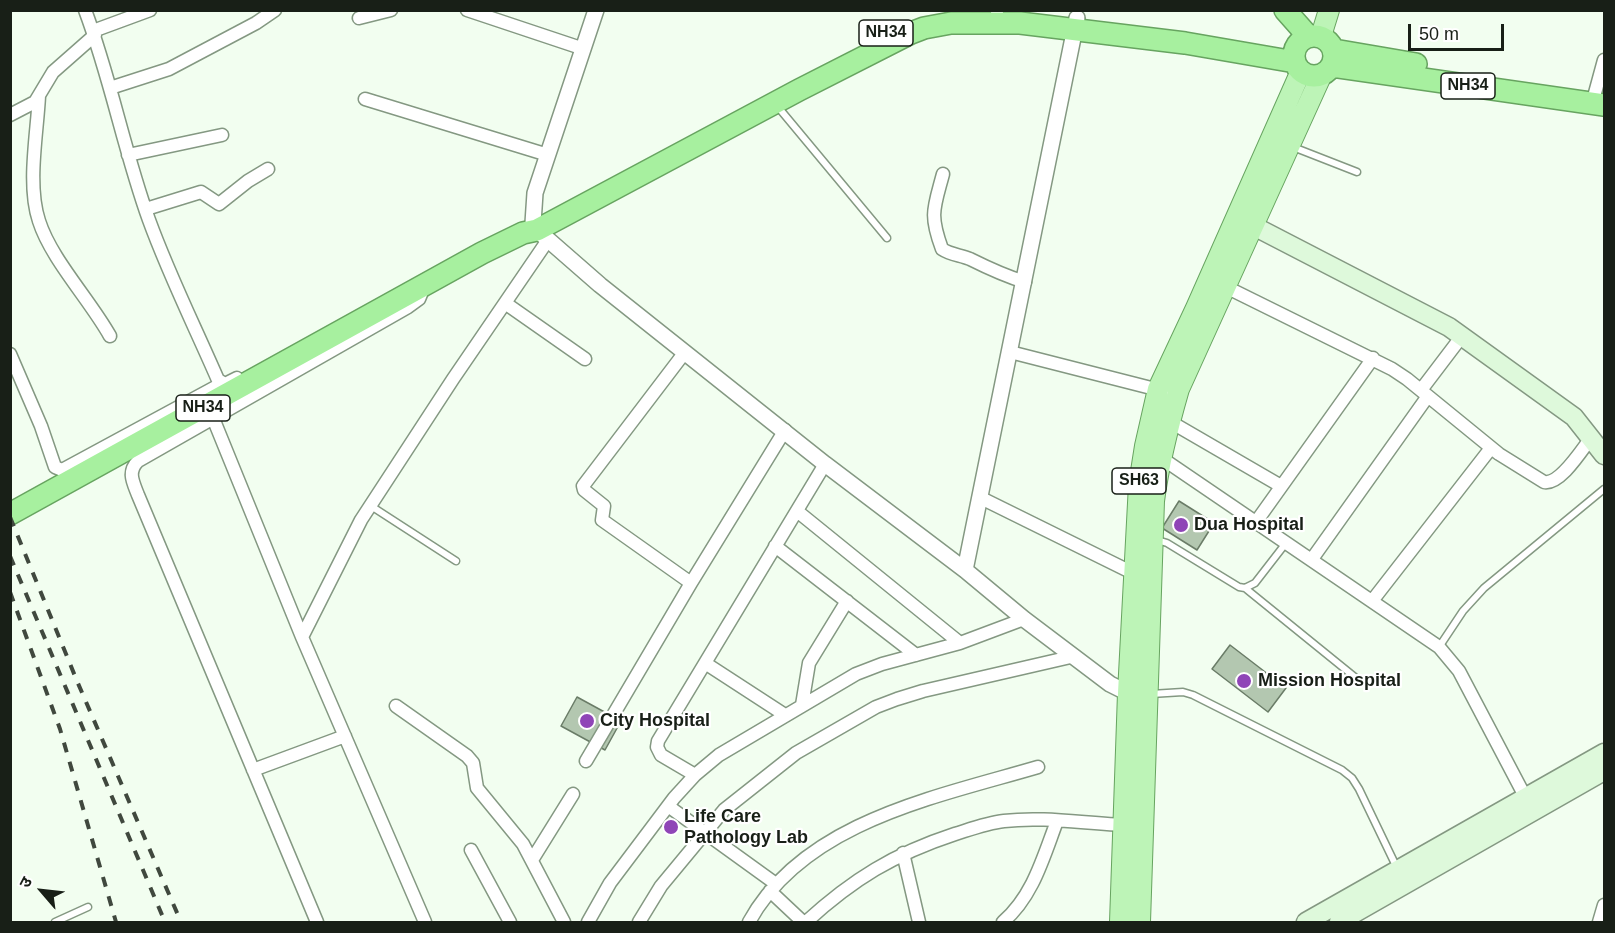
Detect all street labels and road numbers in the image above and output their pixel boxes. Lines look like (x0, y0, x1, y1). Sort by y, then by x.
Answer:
road number: NH34 (859, 20, 913, 46)
road number: NH34 (1441, 73, 1495, 99)
road number: NH34 (176, 395, 230, 421)
road number: SH63 (1112, 468, 1166, 494)

